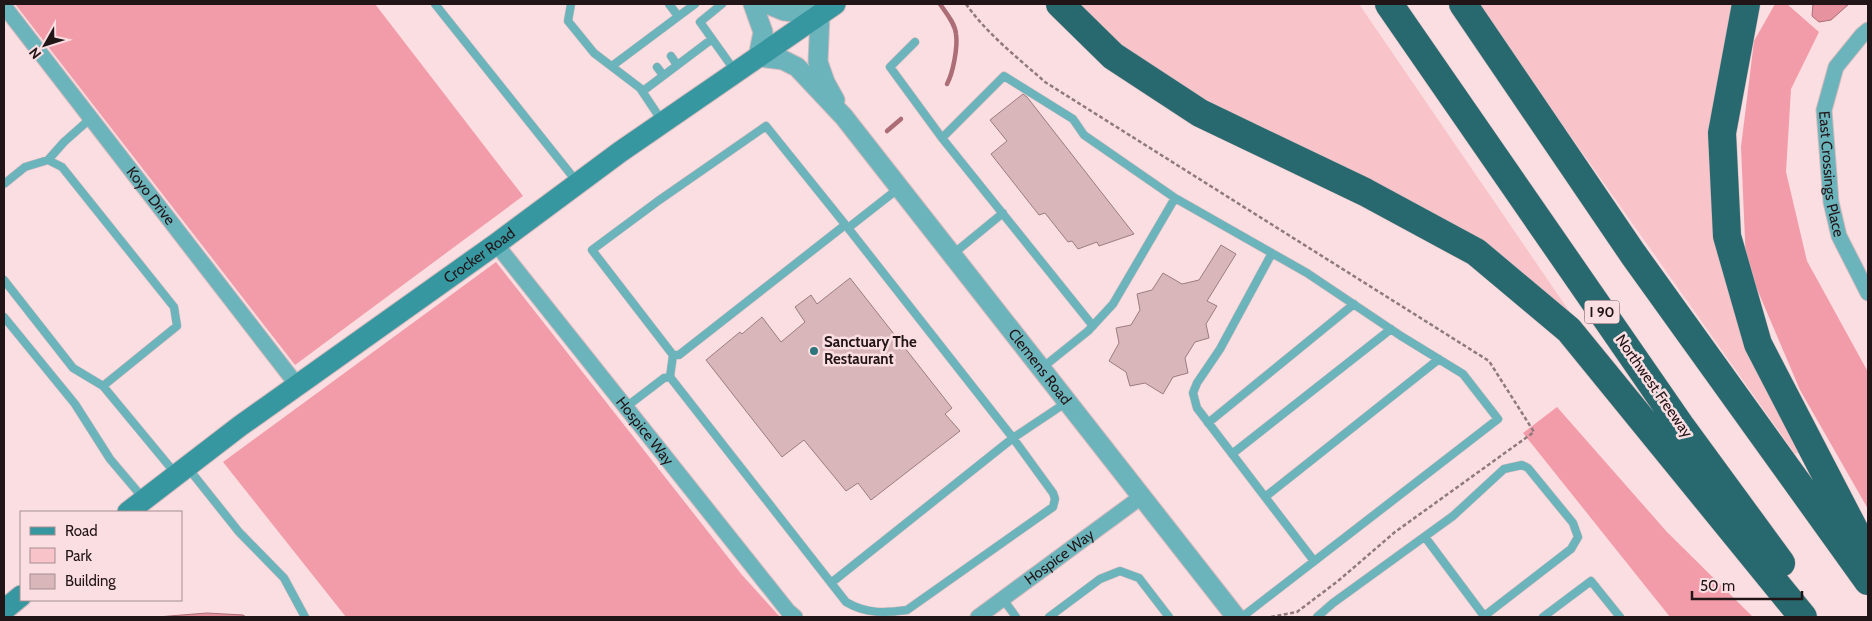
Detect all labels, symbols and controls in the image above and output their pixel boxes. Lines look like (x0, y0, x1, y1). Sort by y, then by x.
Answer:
north arrow (20, 20, 70, 70)
text: N (25, 44, 45, 63)
street label: East Crossings Place (1815, 110, 1848, 239)
street label: Koyo Drive (123, 163, 179, 229)
street label: Crocker Road (440, 224, 519, 287)
road number: I 90 (1584, 300, 1620, 324)
street label: Clemens Road (1004, 325, 1075, 408)
street label: Northwest Freeway (1612, 331, 1697, 441)
place label: Sanctuary The Restaurant (824, 333, 917, 368)
marker: Sanctuary The Restaurant (808, 345, 820, 357)
street label: Hospice Way (612, 393, 678, 469)
legend (20, 511, 182, 601)
text: Road (65, 522, 98, 540)
street label: Hospice Way (1021, 525, 1098, 589)
text: Park (65, 547, 92, 565)
scale bar (1692, 568, 1802, 600)
text: Building (65, 572, 116, 590)
text: 50 m (1700, 577, 1735, 595)

